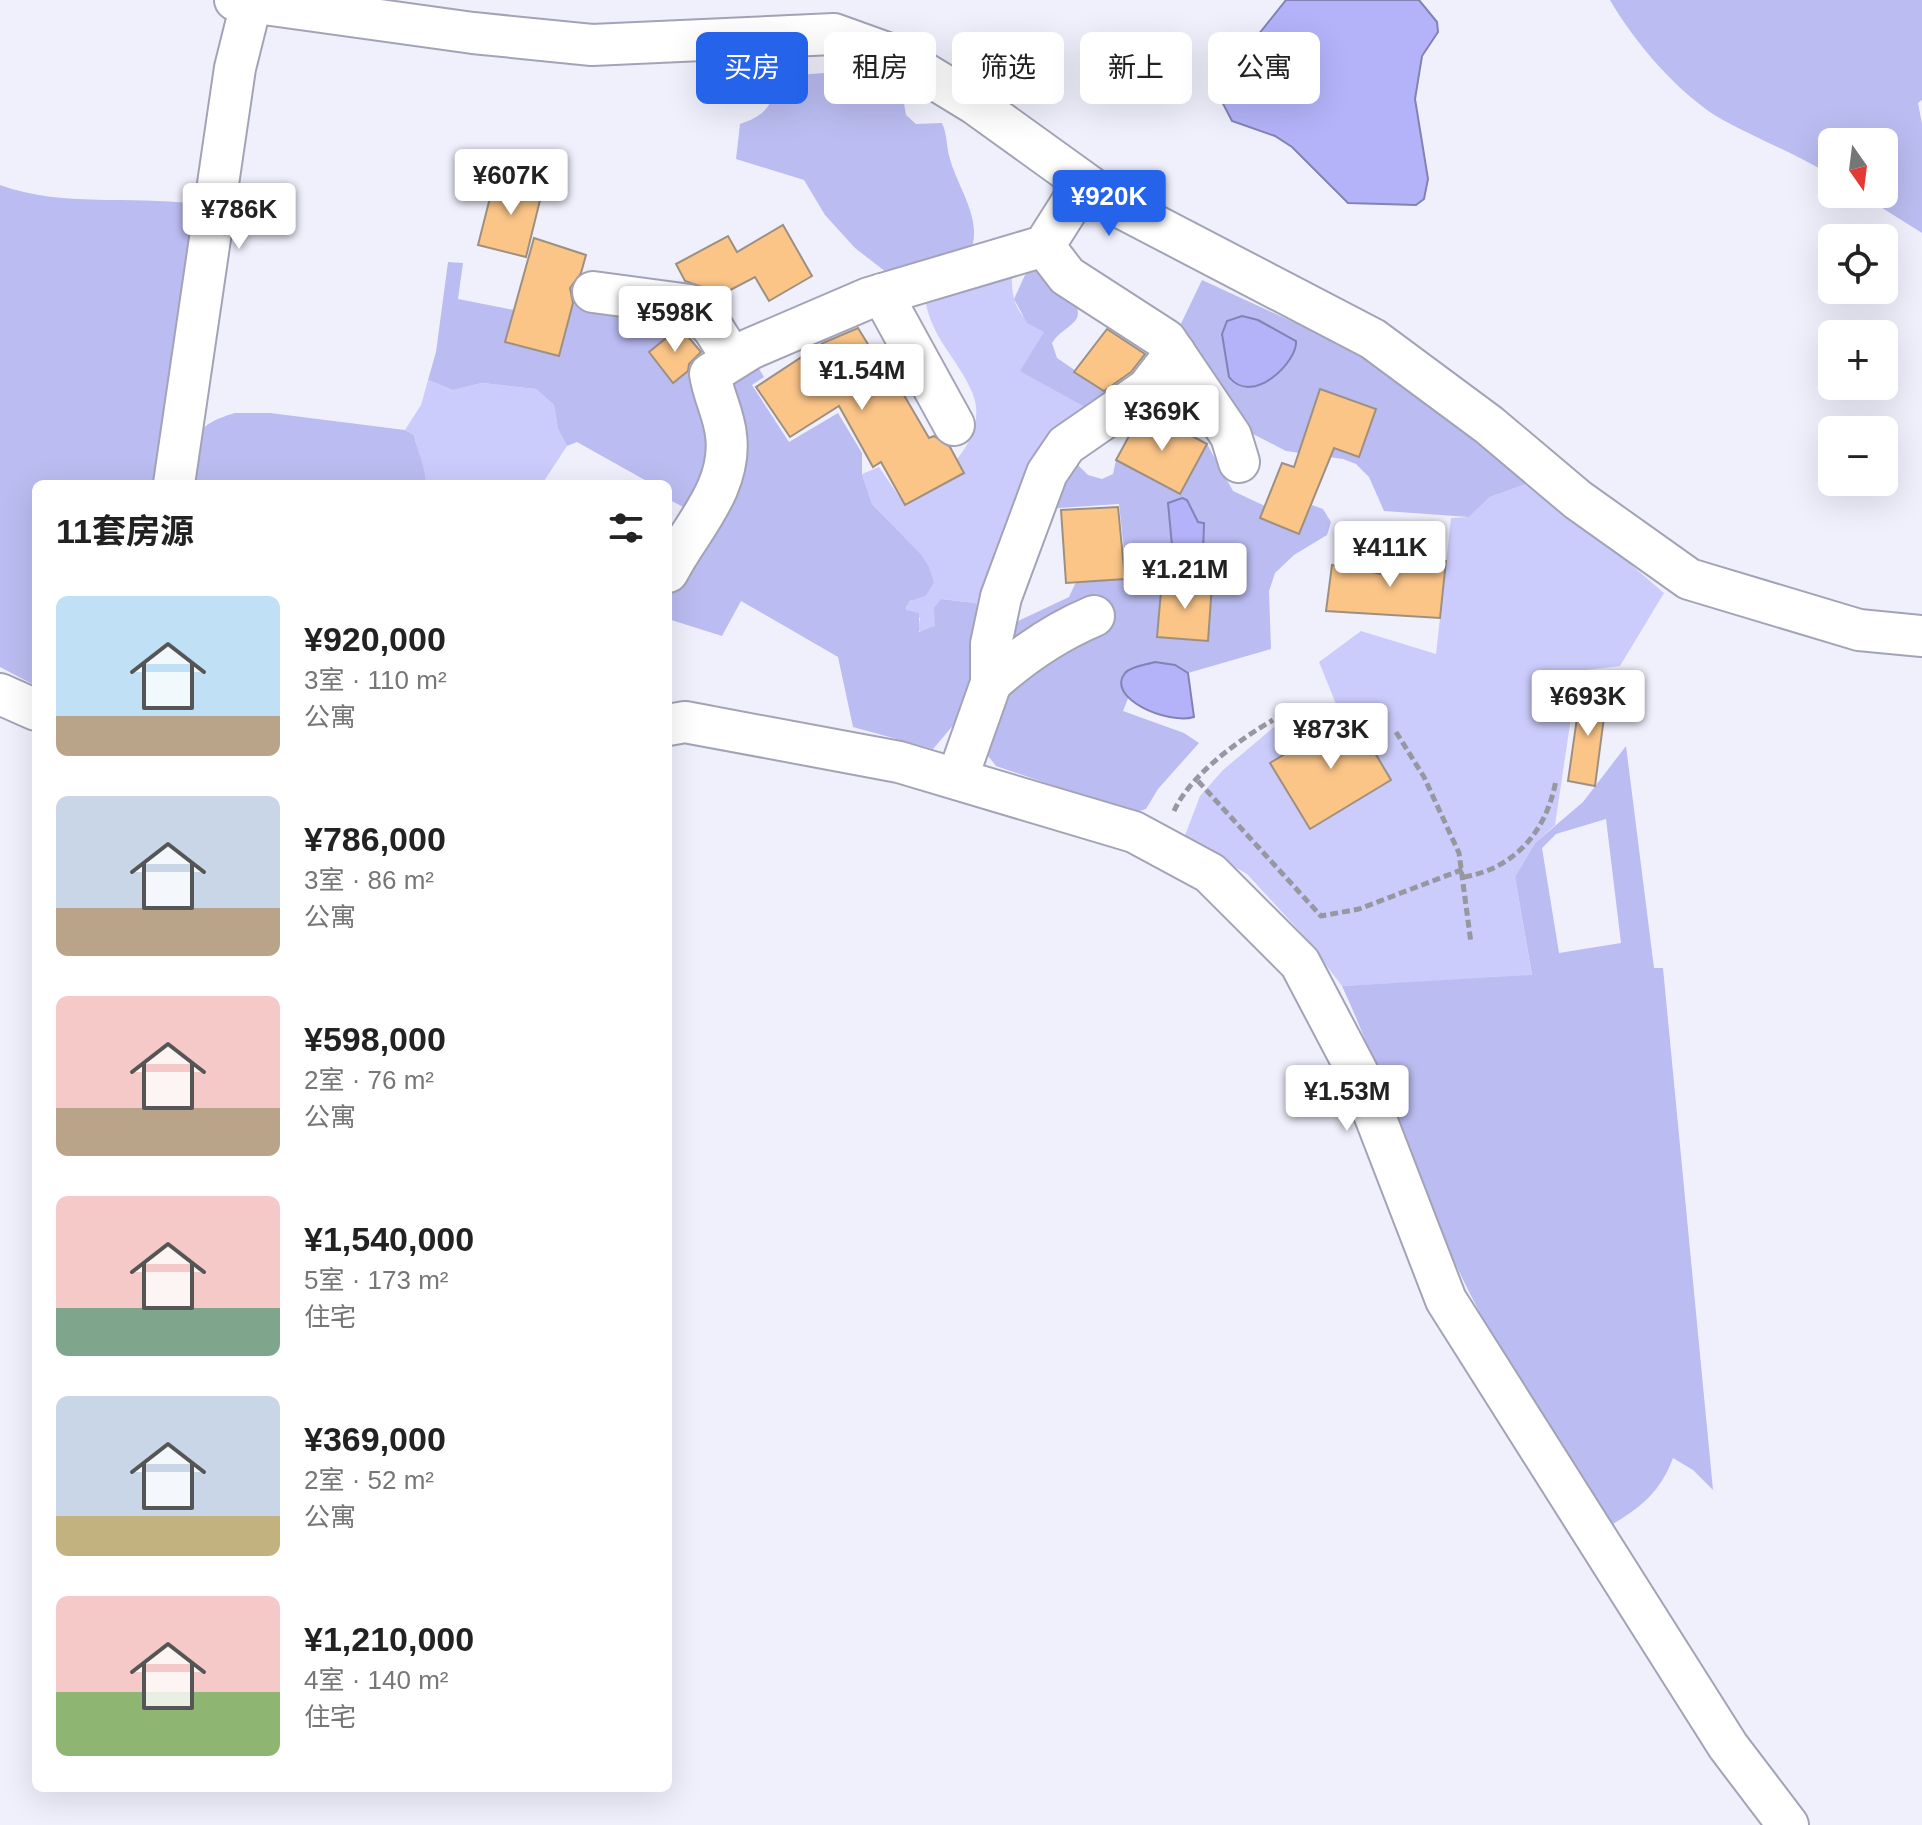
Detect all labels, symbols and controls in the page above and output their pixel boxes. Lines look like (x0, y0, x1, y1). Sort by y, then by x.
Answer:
chip: 买房 (696, 32, 808, 104)
chip: 租房 (824, 32, 936, 104)
chip: 筛选 (952, 32, 1064, 104)
chip: 新上 (1080, 32, 1192, 104)
chip: 公寓 (1208, 32, 1320, 104)
north arrow (1818, 128, 1898, 208)
map controls (1818, 128, 1898, 496)
pin: ¥607K (455, 149, 567, 217)
text: ¥607K (473, 160, 549, 190)
pin: ¥920K (1053, 170, 1165, 238)
text: ¥920K (1071, 181, 1147, 211)
pin: ¥786K (183, 183, 295, 251)
text: ¥786K (201, 194, 277, 224)
button: locate (1818, 224, 1898, 304)
pin: ¥598K (619, 286, 731, 354)
text: ¥598K (637, 297, 713, 327)
button: + (1818, 320, 1898, 400)
pin: ¥1.54M (797, 344, 927, 412)
text: ¥1.54M (819, 355, 905, 385)
pin: ¥369K (1106, 385, 1218, 453)
text: ¥369K (1124, 396, 1200, 426)
button: − (1818, 416, 1898, 496)
icon: filters (604, 506, 648, 550)
text: 11套房源 (56, 512, 194, 550)
pin: ¥411K (1334, 521, 1446, 589)
text: ¥411K (1352, 532, 1428, 562)
pin: ¥1.21M (1120, 543, 1250, 611)
text: ¥1.21M (1142, 554, 1228, 584)
text: ¥920,000 (304, 620, 446, 658)
icon: home (120, 628, 216, 724)
text: 3室 · 110 m² (304, 665, 447, 695)
pin: ¥693K (1532, 670, 1644, 738)
text: ¥693K (1550, 681, 1626, 711)
text: 公寓 (304, 702, 356, 732)
pin: ¥873K (1275, 703, 1387, 771)
text: ¥873K (1293, 714, 1369, 744)
text: ¥786,000 (304, 820, 446, 858)
icon: home (120, 828, 216, 924)
text: 3室 · 86 m² (304, 865, 434, 895)
text: 公寓 (304, 902, 356, 932)
text: ¥598,000 (304, 1020, 446, 1058)
icon: home (120, 1028, 216, 1124)
text: 2室 · 76 m² (304, 1065, 434, 1095)
pin: ¥1.53M (1282, 1065, 1412, 1133)
text: ¥1.53M (1304, 1076, 1390, 1106)
text: 公寓 (304, 1102, 356, 1132)
text: ¥1,540,000 (304, 1220, 474, 1258)
icon: home (120, 1228, 216, 1324)
text: 5室 · 173 m² (304, 1265, 449, 1295)
text: 住宅 (304, 1302, 356, 1332)
text: ¥369,000 (304, 1420, 446, 1458)
icon: home (120, 1428, 216, 1524)
text: 2室 · 52 m² (304, 1465, 434, 1495)
text: 公寓 (304, 1502, 356, 1532)
text: ¥1,210,000 (304, 1620, 474, 1658)
icon: home (120, 1628, 216, 1724)
text: 4室 · 140 m² (304, 1665, 449, 1695)
text: 住宅 (304, 1702, 356, 1732)

